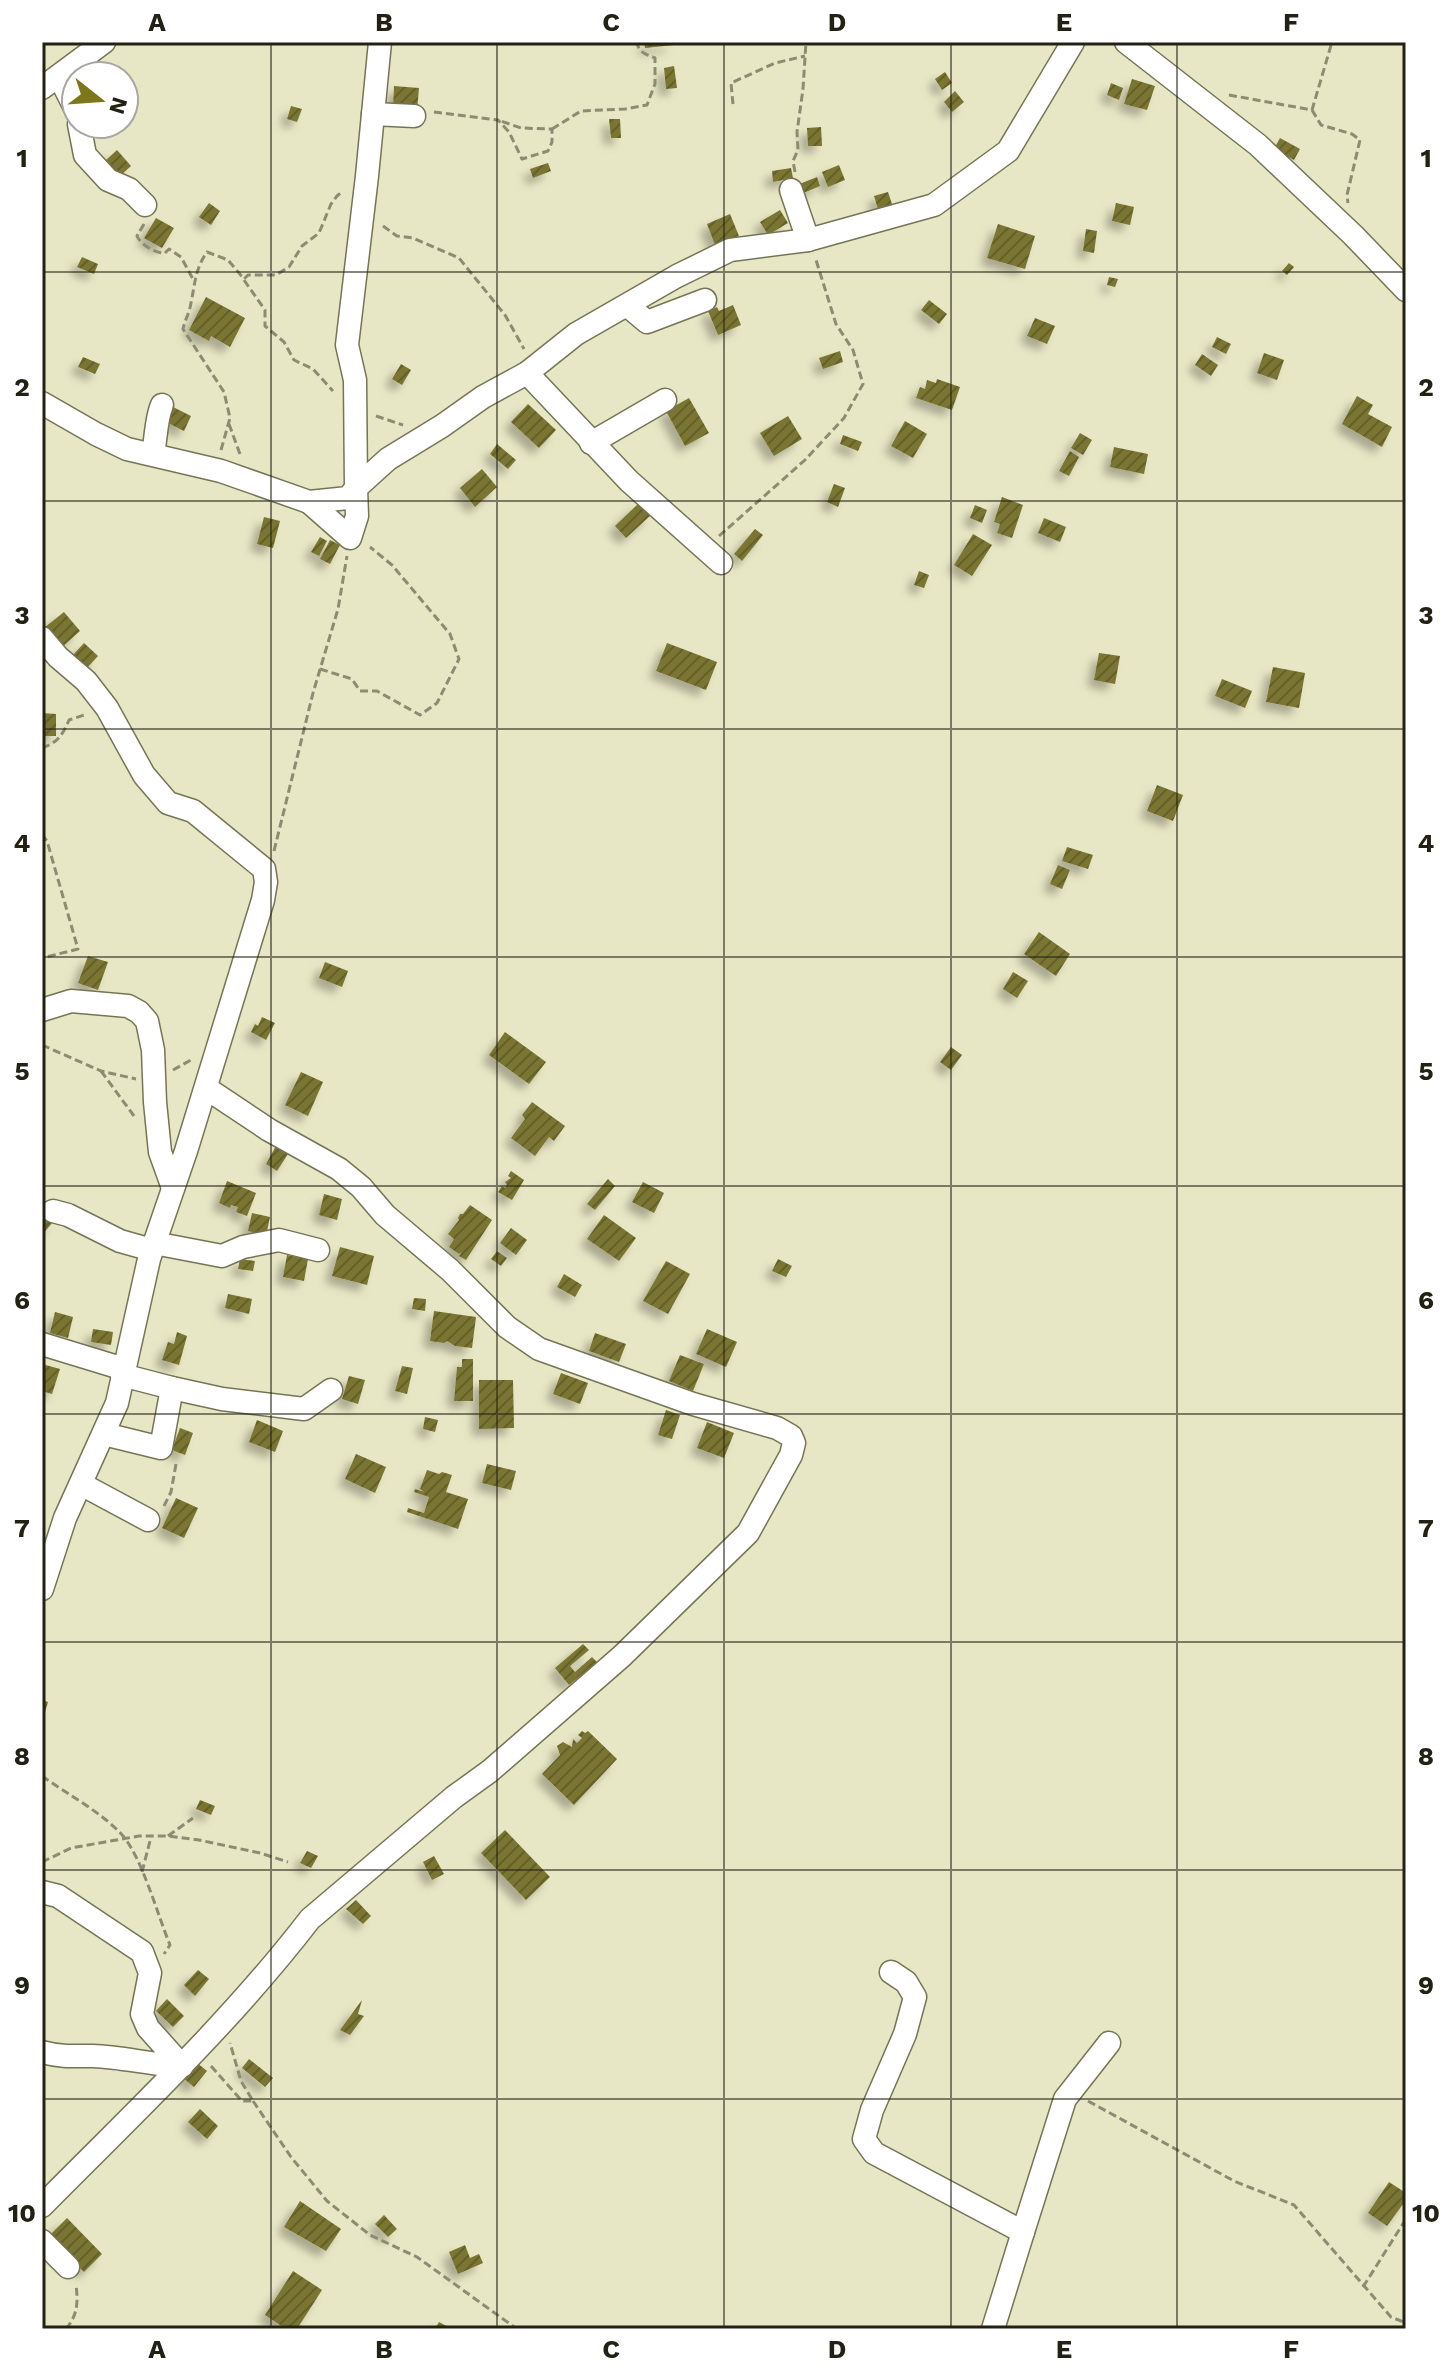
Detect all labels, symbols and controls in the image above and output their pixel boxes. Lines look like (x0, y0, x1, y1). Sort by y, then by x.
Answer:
text: A (148, 7, 166, 37)
text: B (375, 7, 393, 37)
text: C (602, 7, 620, 37)
text: D (828, 7, 846, 37)
text: E (1056, 7, 1072, 37)
text: F (1283, 7, 1299, 37)
north arrow (60, 60, 140, 140)
text: N (104, 94, 133, 117)
text: 1 (16, 143, 28, 173)
text: 1 (1420, 143, 1432, 173)
text: 2 (14, 372, 30, 402)
text: 2 (1418, 372, 1434, 402)
text: 3 (14, 600, 30, 630)
text: 3 (1418, 600, 1434, 630)
text: 4 (14, 828, 31, 858)
text: 4 (1418, 828, 1435, 858)
text: 5 (14, 1056, 30, 1086)
text: 5 (1418, 1056, 1434, 1086)
text: 6 (14, 1285, 30, 1315)
text: 6 (1418, 1285, 1434, 1315)
text: 7 (14, 1513, 30, 1543)
text: 7 (1418, 1513, 1434, 1543)
text: 8 (14, 1741, 30, 1771)
text: 8 (1418, 1741, 1434, 1771)
text: 9 (14, 1970, 30, 2000)
text: 9 (1418, 1970, 1434, 2000)
text: 10 (8, 2198, 36, 2228)
text: 10 (1412, 2198, 1440, 2228)
text: A (148, 2334, 166, 2364)
text: B (375, 2334, 393, 2364)
text: C (602, 2334, 620, 2364)
text: D (828, 2334, 846, 2364)
text: E (1056, 2334, 1072, 2364)
text: F (1283, 2334, 1299, 2364)

